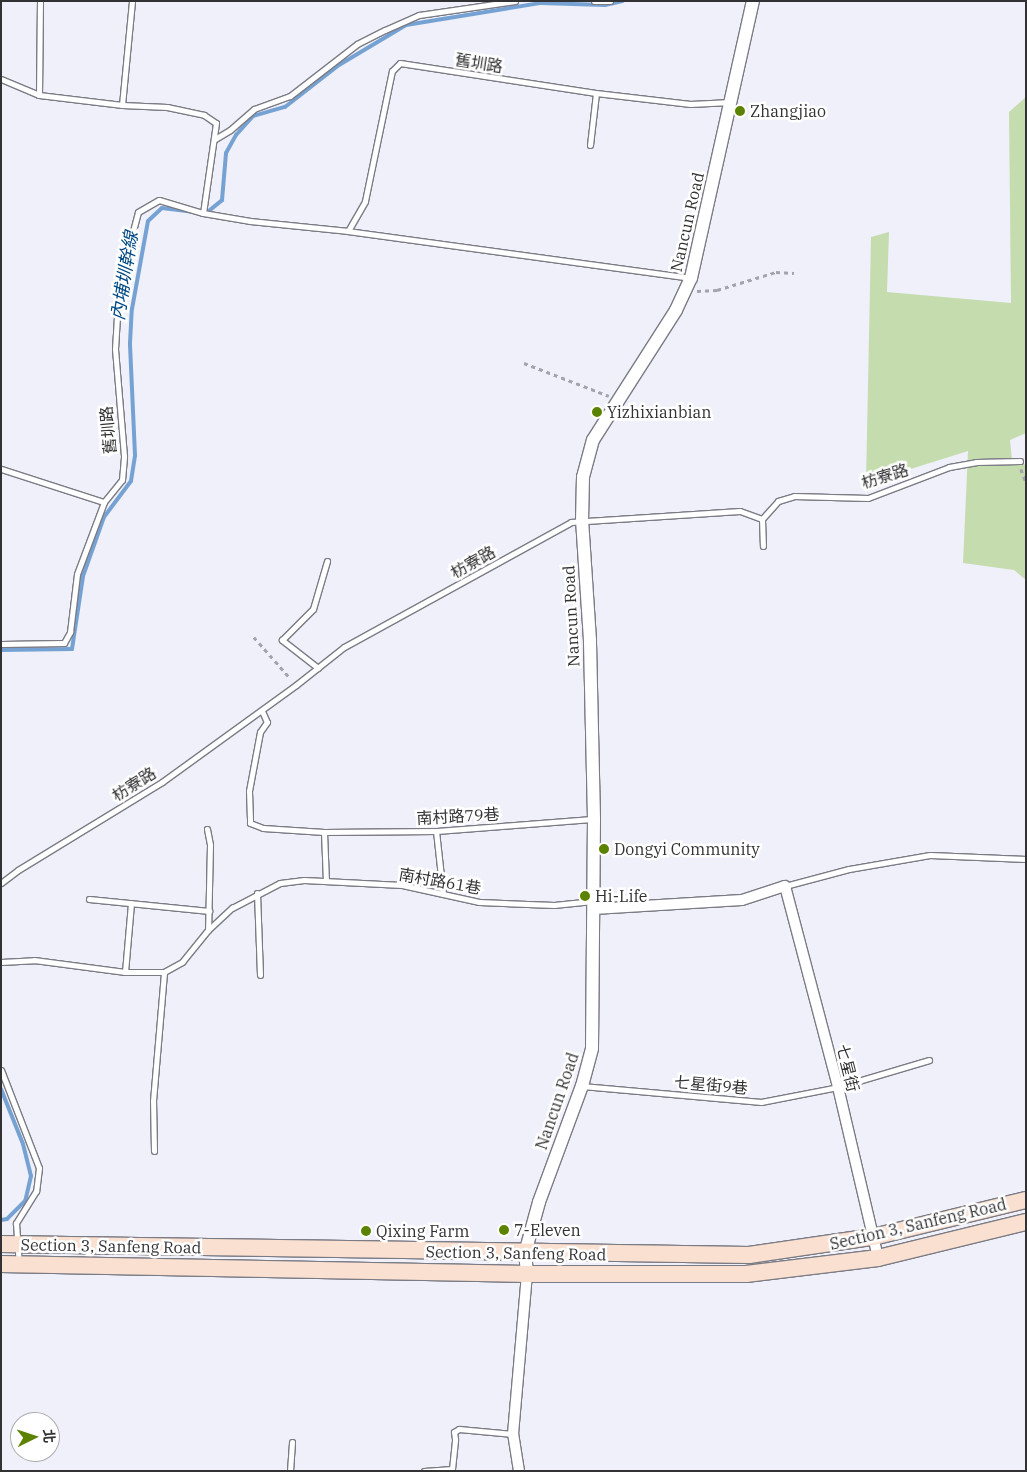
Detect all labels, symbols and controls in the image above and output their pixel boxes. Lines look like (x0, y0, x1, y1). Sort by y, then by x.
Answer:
street label: 舊圳路 (454, 50, 504, 76)
place label: Zhangjiao (750, 101, 826, 121)
marker: Zhangjiao (734, 105, 746, 117)
street label: Nancun Road (666, 170, 708, 274)
water label: 內埔圳幹線 (107, 230, 143, 322)
place label: Yizhixianbian (607, 402, 712, 422)
street label: 舊圳路 (96, 405, 120, 455)
marker: Yizhixianbian (591, 406, 603, 418)
street label: 枋寮路 (859, 460, 911, 492)
street label: 枋寮路 (447, 542, 499, 582)
street label: Nancun Road (559, 565, 583, 667)
street label: 枋寮路 (109, 763, 159, 805)
street label: 南村路79巷 (416, 804, 500, 828)
place label: Dongyi Community (614, 839, 760, 859)
marker: Dongyi Community (598, 843, 610, 855)
street label: 南村路61巷 (397, 864, 483, 898)
place label: Hi-Life (595, 886, 647, 906)
marker: Hi-Life (579, 890, 591, 902)
street label: 七星街 (833, 1042, 863, 1094)
street label: Nancun Road (531, 1050, 583, 1152)
street label: 七星街9巷 (674, 1072, 748, 1098)
street label: Section 3, Sanfeng Road (828, 1194, 1008, 1254)
place label: 7-Eleven (514, 1220, 581, 1240)
place label: Qixing Farm (376, 1221, 470, 1241)
marker: 7-Eleven (498, 1224, 510, 1236)
marker: Qixing Farm (360, 1225, 372, 1237)
street label: Section 3, Sanfeng Road (21, 1235, 201, 1257)
street label: Section 3, Sanfeng Road (426, 1242, 606, 1264)
north arrow (10, 1412, 60, 1462)
text: 北 (39, 1428, 58, 1444)

